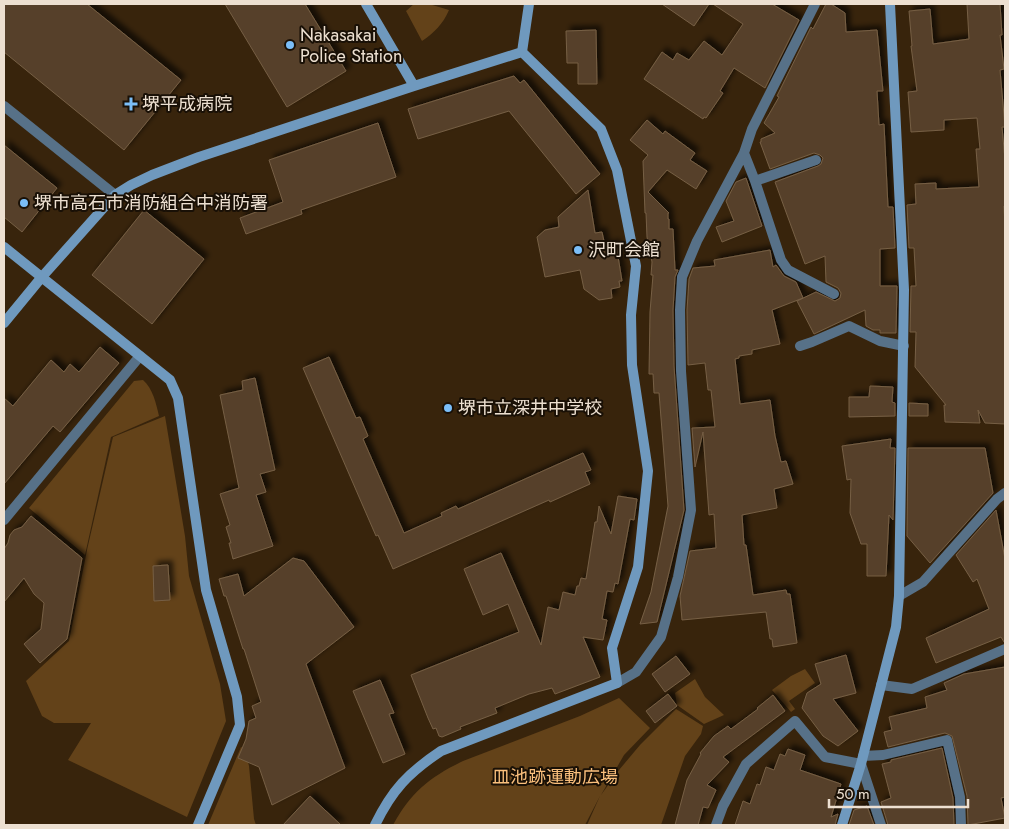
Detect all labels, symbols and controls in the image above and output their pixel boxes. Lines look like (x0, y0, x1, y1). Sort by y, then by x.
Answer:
place label: Nakasakai Police Station (300, 22, 402, 69)
marker: Nakasakai Police Station (284, 39, 296, 51)
place label: 堺平成病院 (142, 91, 232, 117)
marker: 堺平成病院 (124, 97, 138, 111)
place label: 堺市高石市消防組合中消防署 (34, 190, 268, 216)
marker: 堺市高石市消防組合中消防署 (18, 197, 30, 209)
place label: 沢町会館 (588, 237, 660, 263)
marker: 沢町会館 (572, 244, 584, 256)
place label: 堺市立深井中学校 (458, 395, 602, 421)
marker: 堺市立深井中学校 (442, 402, 454, 414)
park label: 皿池跡運動広場 (492, 764, 618, 790)
scale bar (829, 776, 968, 808)
text: 50 m (836, 783, 870, 805)

